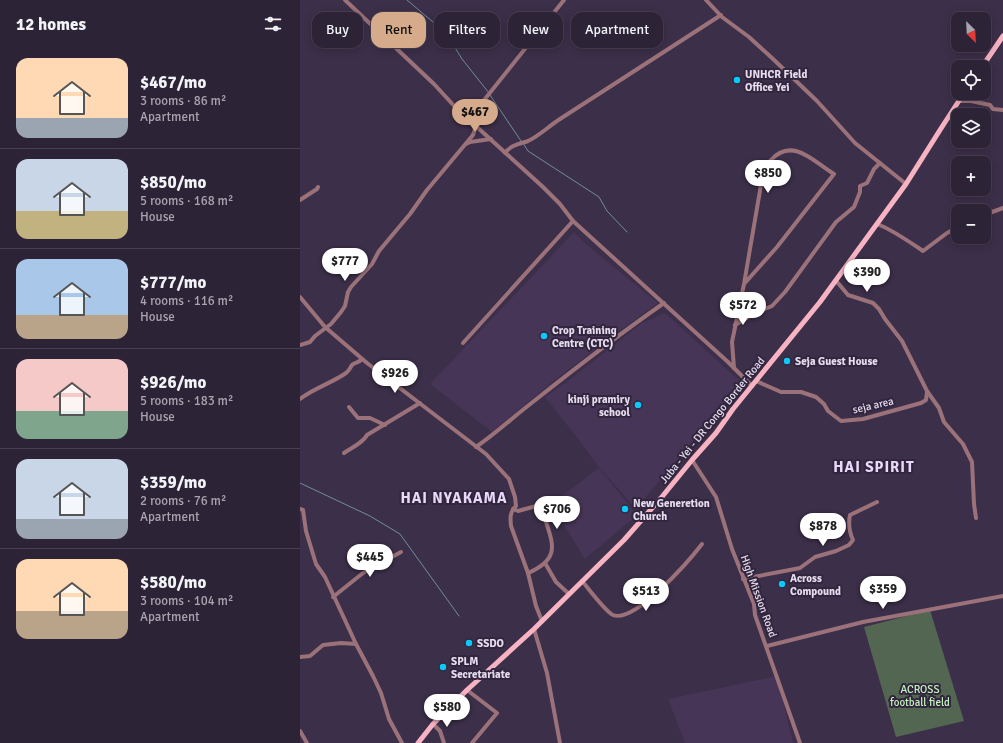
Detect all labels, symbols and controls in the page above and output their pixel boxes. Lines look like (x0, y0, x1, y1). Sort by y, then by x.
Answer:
chip: Buy (312, 12, 363, 48)
chip: Rent (371, 12, 426, 48)
chip: Filters (434, 12, 500, 48)
chip: New (508, 12, 563, 48)
chip: Apartment (571, 12, 663, 48)
north arrow (951, 12, 991, 52)
map controls (951, 12, 991, 244)
icon: filters (262, 13, 284, 35)
text: 12 homes (16, 14, 86, 35)
button: locate (951, 60, 991, 100)
place label: UNHCR Field Office Yei (745, 68, 807, 94)
text: $467/mo (140, 72, 206, 93)
icon: home (48, 74, 96, 122)
marker: UNHCR Field Office Yei (732, 75, 742, 85)
text: 3 rooms · 86 m² (140, 93, 226, 109)
pin: $467 (451, 99, 499, 133)
text: $467 (461, 104, 489, 120)
button: layers (951, 108, 991, 148)
text: Apartment (140, 109, 200, 125)
button: + (951, 156, 991, 196)
pin: $850 (744, 160, 792, 194)
text: $850 (754, 165, 782, 181)
text: $850/mo (140, 172, 206, 193)
icon: home (48, 175, 96, 223)
text: 5 rooms · 168 m² (140, 193, 233, 209)
button: − (951, 204, 991, 244)
text: House (140, 209, 175, 225)
pin: $777 (321, 248, 369, 282)
text: $777 (331, 253, 359, 269)
pin: $390 (843, 259, 891, 293)
text: $390 (853, 264, 881, 280)
text: $777/mo (140, 272, 206, 293)
icon: home (48, 275, 96, 323)
pin: $572 (719, 292, 767, 326)
text: 4 rooms · 116 m² (140, 293, 233, 309)
text: $572 (729, 297, 757, 313)
text: House (140, 309, 175, 325)
place label: Crop Training Centre (CTC) (552, 324, 617, 350)
marker: Crop Training Centre (CTC) (539, 331, 549, 341)
street label: Juba - Yei - DR Congo Border Road (657, 354, 768, 486)
place label: Seja Guest House (795, 355, 878, 368)
marker: Seja Guest House (782, 356, 792, 366)
pin: $926 (371, 360, 419, 394)
text: $926 (381, 365, 409, 381)
text: $926/mo (140, 372, 206, 393)
icon: home (48, 375, 96, 423)
text: 5 rooms · 183 m² (140, 393, 233, 409)
place label: kinji pramiry school (568, 393, 631, 419)
street label: seja area (851, 394, 895, 417)
marker: kinji pramiry school (633, 400, 643, 410)
text: House (140, 409, 175, 425)
district label: HAI SPIRIT (833, 458, 915, 476)
text: $359/mo (140, 472, 206, 493)
icon: home (48, 475, 96, 523)
district label: HAI NYAKAMA (400, 489, 508, 507)
text: 2 rooms · 76 m² (140, 493, 226, 509)
pin: $706 (533, 496, 581, 530)
place label: New Generetion Church (633, 497, 710, 523)
text: $706 (543, 501, 571, 517)
marker: New Generetion Church (620, 504, 630, 514)
text: Apartment (140, 509, 200, 525)
pin: $878 (799, 513, 847, 547)
text: $878 (809, 518, 837, 534)
pin: $445 (346, 544, 394, 578)
text: $445 (356, 549, 384, 565)
street label: High Mission Road (738, 553, 780, 639)
text: $580/mo (140, 572, 206, 593)
place label: Across Compound (790, 572, 841, 598)
icon: home (48, 575, 96, 623)
pin: $359 (859, 576, 907, 610)
pin: $513 (622, 578, 670, 612)
marker: Across Compound (777, 579, 787, 589)
text: $359 (869, 581, 897, 597)
text: $513 (632, 583, 660, 599)
text: 3 rooms · 104 m² (140, 593, 233, 609)
text: Apartment (140, 609, 200, 625)
place label: SSDO (477, 637, 504, 650)
marker: SSDO (464, 638, 474, 648)
place label: SPLM Secretariate (451, 655, 511, 681)
marker: SPLM Secretariate (438, 662, 448, 672)
park label: ACROSS football field (890, 683, 950, 709)
pin: $580 (423, 694, 471, 728)
text: $580 (433, 699, 461, 715)

